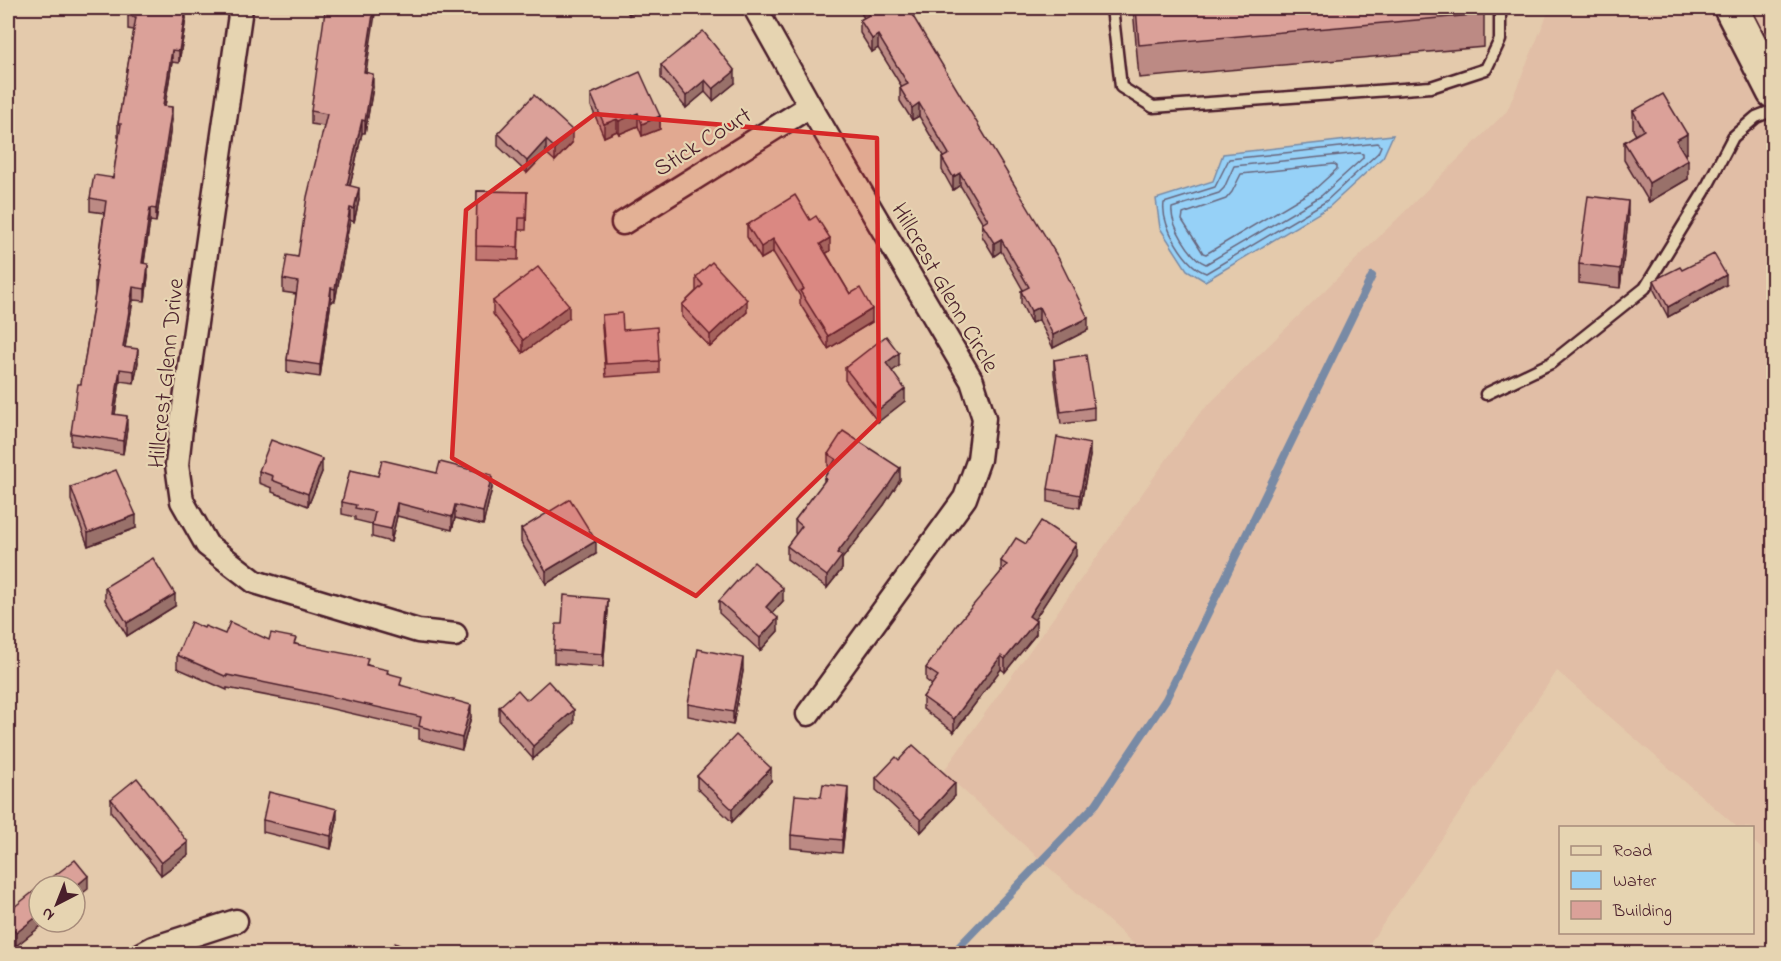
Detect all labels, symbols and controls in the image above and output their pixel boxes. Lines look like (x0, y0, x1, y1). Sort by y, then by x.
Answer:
street label: Stick Court (648, 99, 759, 187)
street label: Hillcrest Glenn Circle (881, 197, 1007, 380)
street label: Hillcrest Glenn Drive (140, 276, 195, 470)
legend (1559, 826, 1754, 934)
text: Road (1613, 839, 1652, 865)
text: Water (1613, 869, 1657, 895)
north arrow (27, 874, 87, 934)
text: Building (1612, 899, 1672, 926)
text: N (36, 901, 60, 926)

